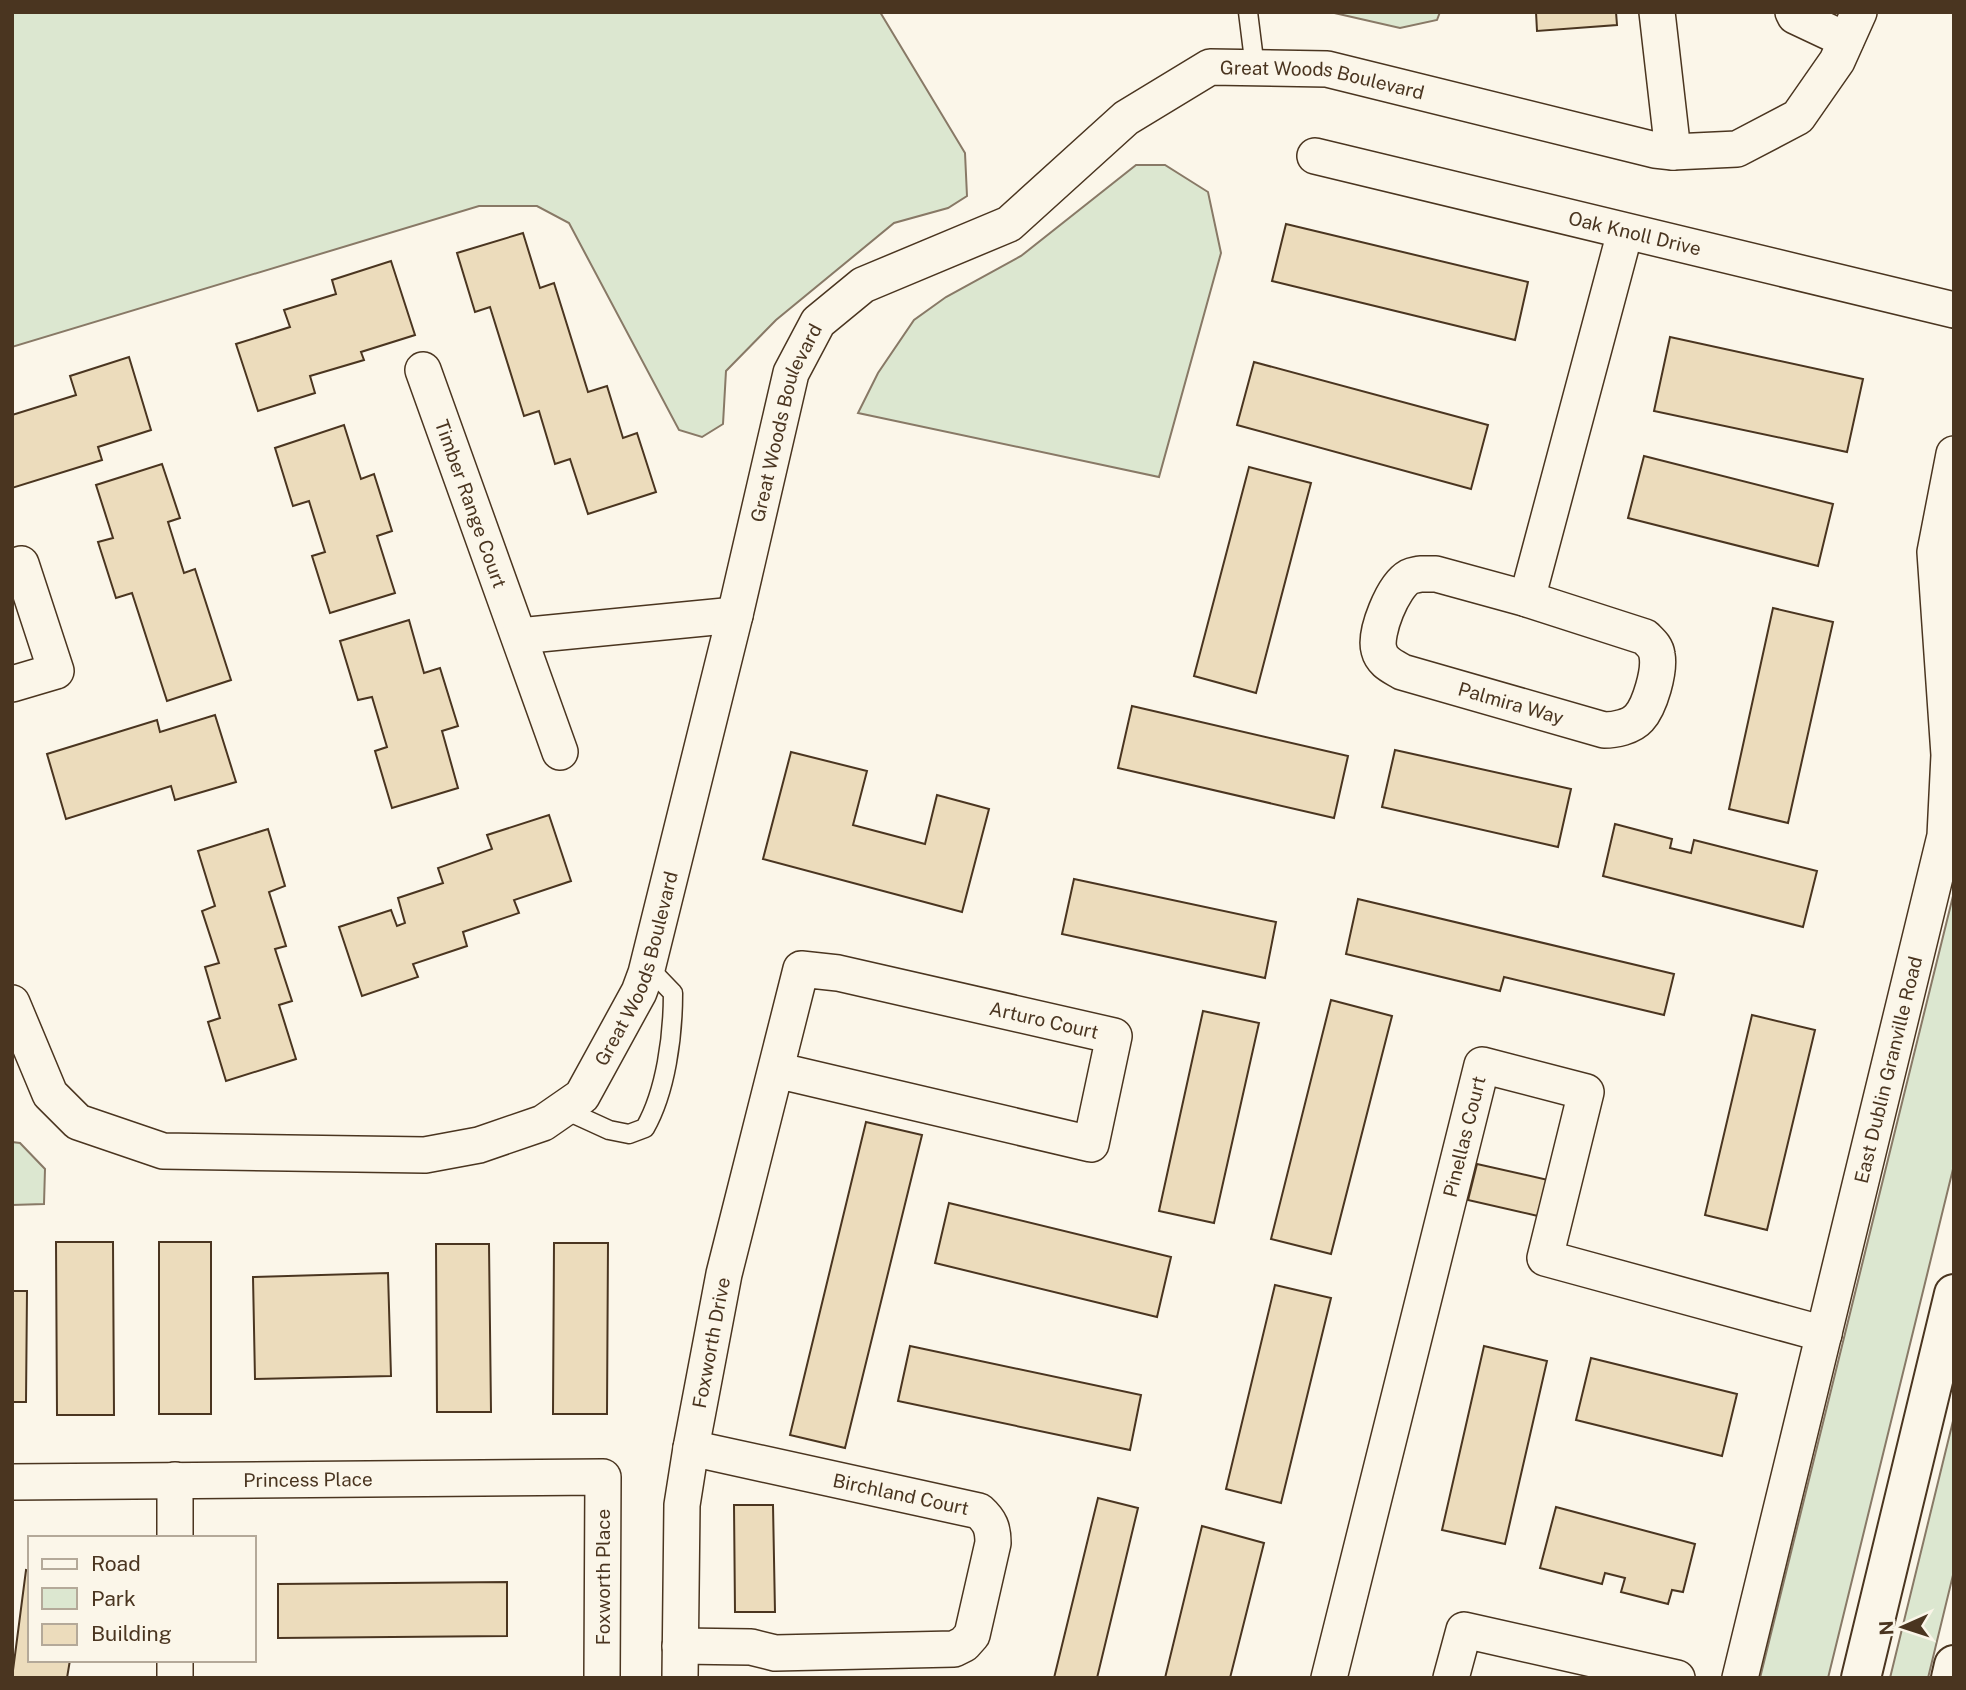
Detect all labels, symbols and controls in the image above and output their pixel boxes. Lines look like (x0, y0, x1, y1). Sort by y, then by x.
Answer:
street label: Great Woods Boulevard (1220, 56, 1427, 104)
street label: Oak Knoll Drive (1566, 206, 1703, 260)
street label: Great Woods Boulevard (746, 320, 826, 524)
street label: Timber Range Court (431, 417, 511, 591)
street label: Palmira Way (1456, 677, 1566, 729)
street label: Great Woods Boulevard (590, 869, 682, 1069)
street label: East Dublin Granville Road (1850, 954, 1926, 1186)
street label: Arturo Court (987, 997, 1101, 1043)
street label: Pinellas Court (1438, 1074, 1490, 1199)
street label: Foxworth Drive (688, 1275, 734, 1410)
street label: Princess Place (243, 1468, 373, 1491)
street label: Birchland Court (831, 1469, 971, 1519)
street label: Foxworth Place (592, 1509, 614, 1645)
legend (28, 1536, 256, 1662)
text: Road (91, 1551, 141, 1576)
text: Park (91, 1586, 136, 1611)
north arrow (1868, 1592, 1938, 1662)
text: N (1875, 1620, 1897, 1636)
text: Building (91, 1621, 172, 1646)

